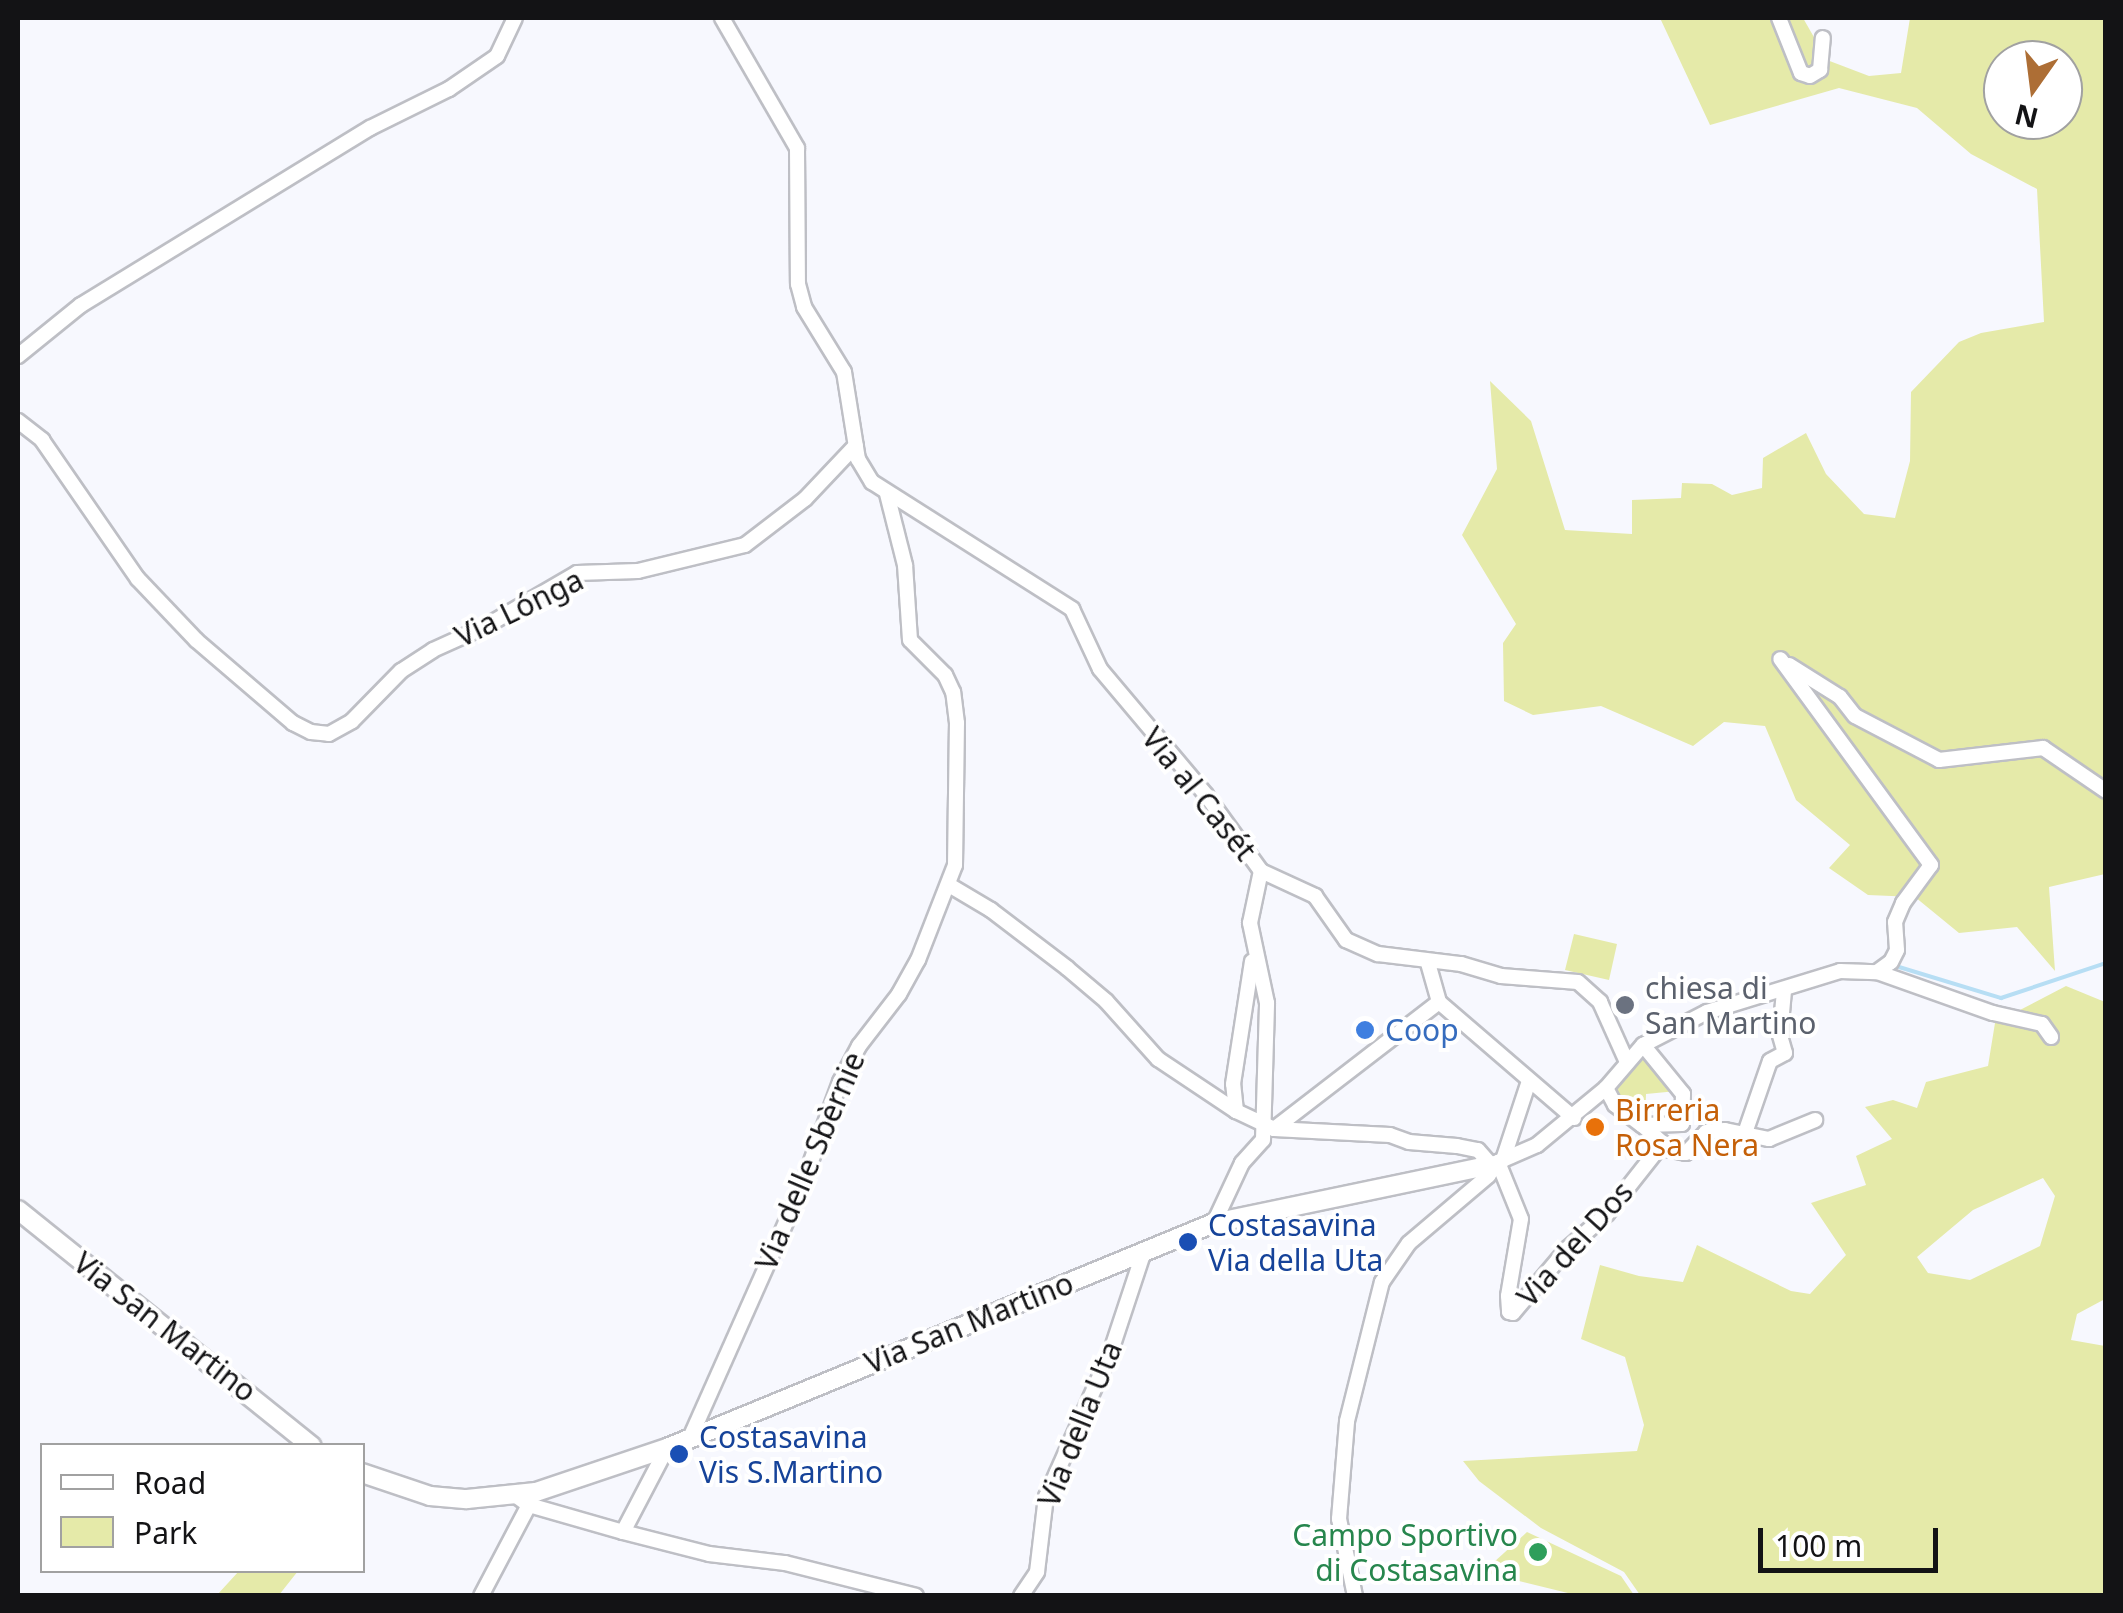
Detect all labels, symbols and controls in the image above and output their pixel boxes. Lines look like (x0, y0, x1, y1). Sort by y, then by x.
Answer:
north arrow (1983, 40, 2083, 140)
text: N (2011, 96, 2042, 138)
street label: Via Lónga (449, 562, 589, 654)
street label: Via al Casét (1134, 720, 1264, 868)
place label: chiesa di San Martino (1645, 970, 1816, 1040)
marker: chiesa di San Martino (1614, 994, 1636, 1016)
place label: Coop (1385, 1012, 1459, 1048)
marker: Coop (1354, 1019, 1376, 1041)
street label: Via delle Sbèrnie (748, 1047, 872, 1275)
place label: Birreria Rosa Nera (1615, 1092, 1759, 1162)
marker: Birreria Rosa Nera (1584, 1116, 1606, 1138)
street label: Via del Dos (1510, 1174, 1640, 1314)
place label: Costasavina Via della Uta (1208, 1207, 1383, 1278)
marker: Costasavina Via della Uta (1177, 1231, 1199, 1253)
street label: Via San Martino (67, 1245, 263, 1409)
street label: Via San Martino (859, 1265, 1079, 1381)
street label: Via della Uta (1030, 1336, 1130, 1512)
place label: Costasavina Vis S.Martino (699, 1419, 883, 1490)
legend (40, 1443, 365, 1573)
marker: Costasavina Vis S.Martino (668, 1443, 690, 1465)
text: Road (134, 1462, 206, 1503)
scale bar (1763, 1508, 1943, 1570)
text: Park (134, 1512, 197, 1553)
place label: Campo Sportivo di Costasavina (1292, 1517, 1518, 1588)
text: 100 m (1775, 1525, 1862, 1566)
marker: Campo Sportivo di Costasavina (1527, 1541, 1549, 1563)

